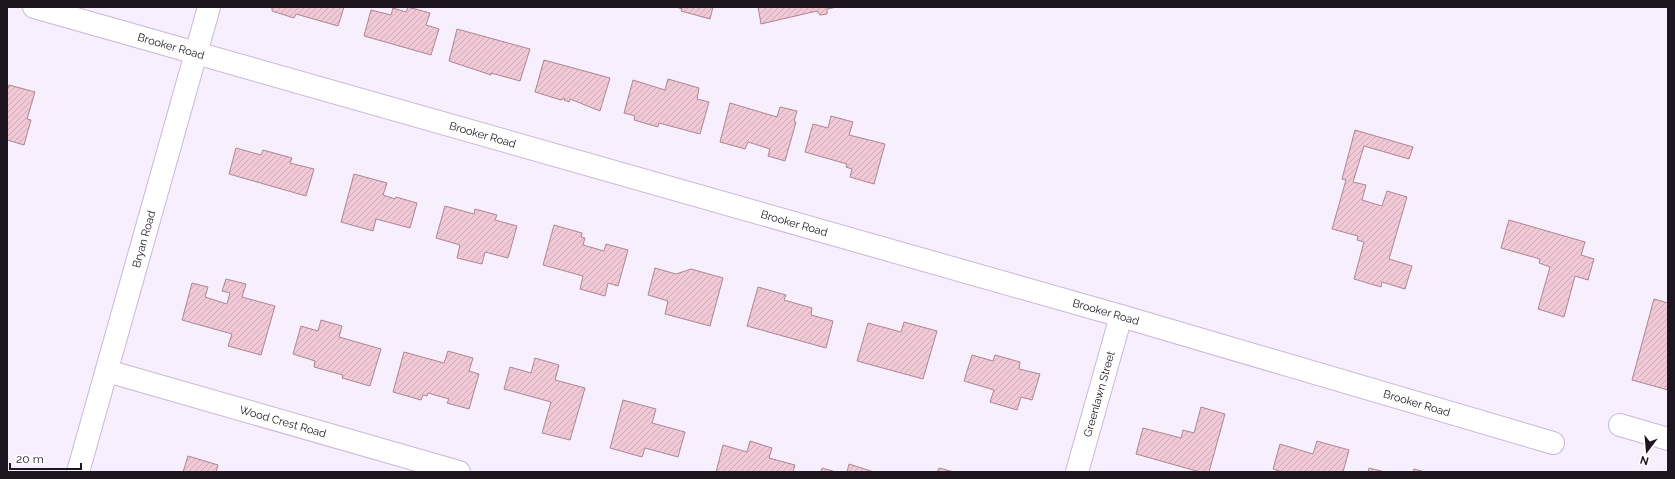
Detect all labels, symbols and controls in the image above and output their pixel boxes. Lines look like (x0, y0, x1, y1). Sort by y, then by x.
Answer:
street label: Brooker Road (136, 31, 206, 62)
street label: Brooker Road (448, 119, 518, 151)
street label: Brooker Road (759, 208, 829, 239)
street label: Bryan Road (130, 209, 158, 269)
street label: Brooker Road (1071, 297, 1141, 328)
street label: Greenlawn Street (1081, 350, 1118, 439)
street label: Brooker Road (1382, 387, 1452, 419)
street label: Wood Crest Road (238, 403, 328, 441)
north arrow (1627, 431, 1667, 471)
scale bar (10, 445, 81, 471)
text: 20 m (16, 452, 44, 466)
text: N (1639, 453, 1650, 468)

